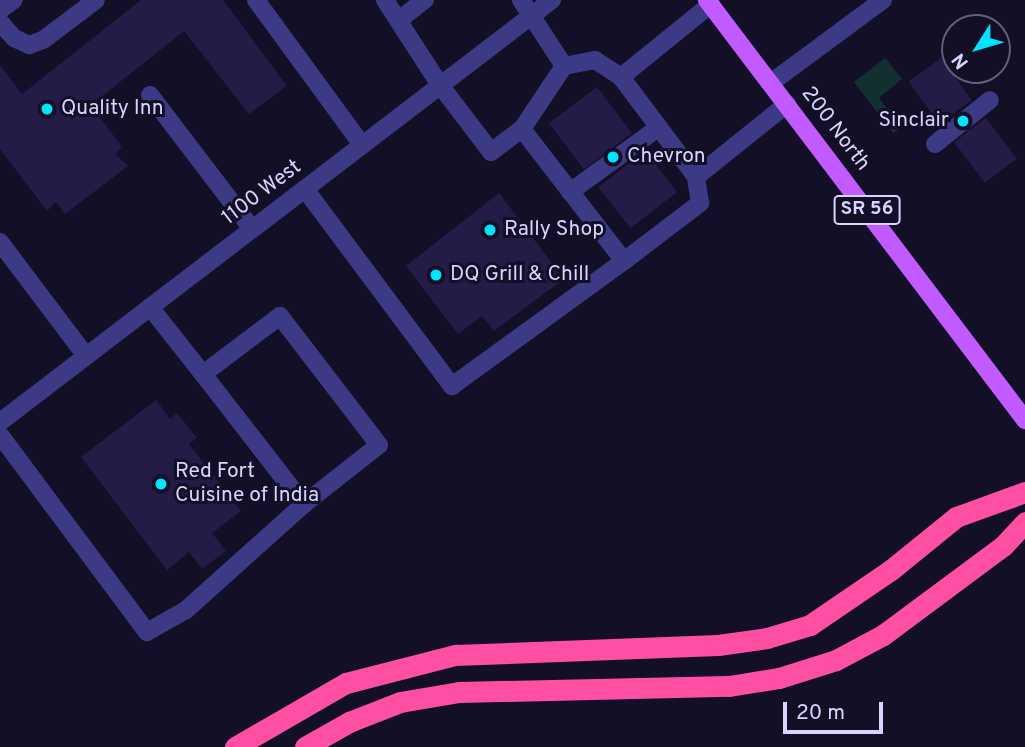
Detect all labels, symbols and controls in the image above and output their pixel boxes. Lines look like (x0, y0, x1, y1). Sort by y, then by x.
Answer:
north arrow (941, 14, 1011, 84)
text: N (947, 48, 975, 73)
street label: 200 North (795, 82, 875, 176)
place label: Quality Inn (61, 96, 164, 122)
marker: Quality Inn (39, 101, 55, 117)
place label: Sinclair (878, 108, 949, 134)
marker: Sinclair (955, 113, 971, 129)
place label: Chevron (627, 144, 706, 170)
marker: Chevron (605, 149, 621, 165)
street label: 1100 West (217, 155, 307, 231)
road number: SR 56 (832, 194, 902, 226)
place label: Rally Shop (504, 217, 604, 243)
marker: Rally Shop (482, 222, 498, 238)
place label: DQ Grill & Chill (450, 262, 589, 288)
marker: DQ Grill & Chill (428, 267, 444, 283)
place label: Red Fort Cuisine of India (175, 459, 319, 509)
marker: Red Fort Cuisine of India (153, 476, 169, 492)
scale bar (787, 688, 887, 732)
text: 20 m (796, 700, 845, 727)

